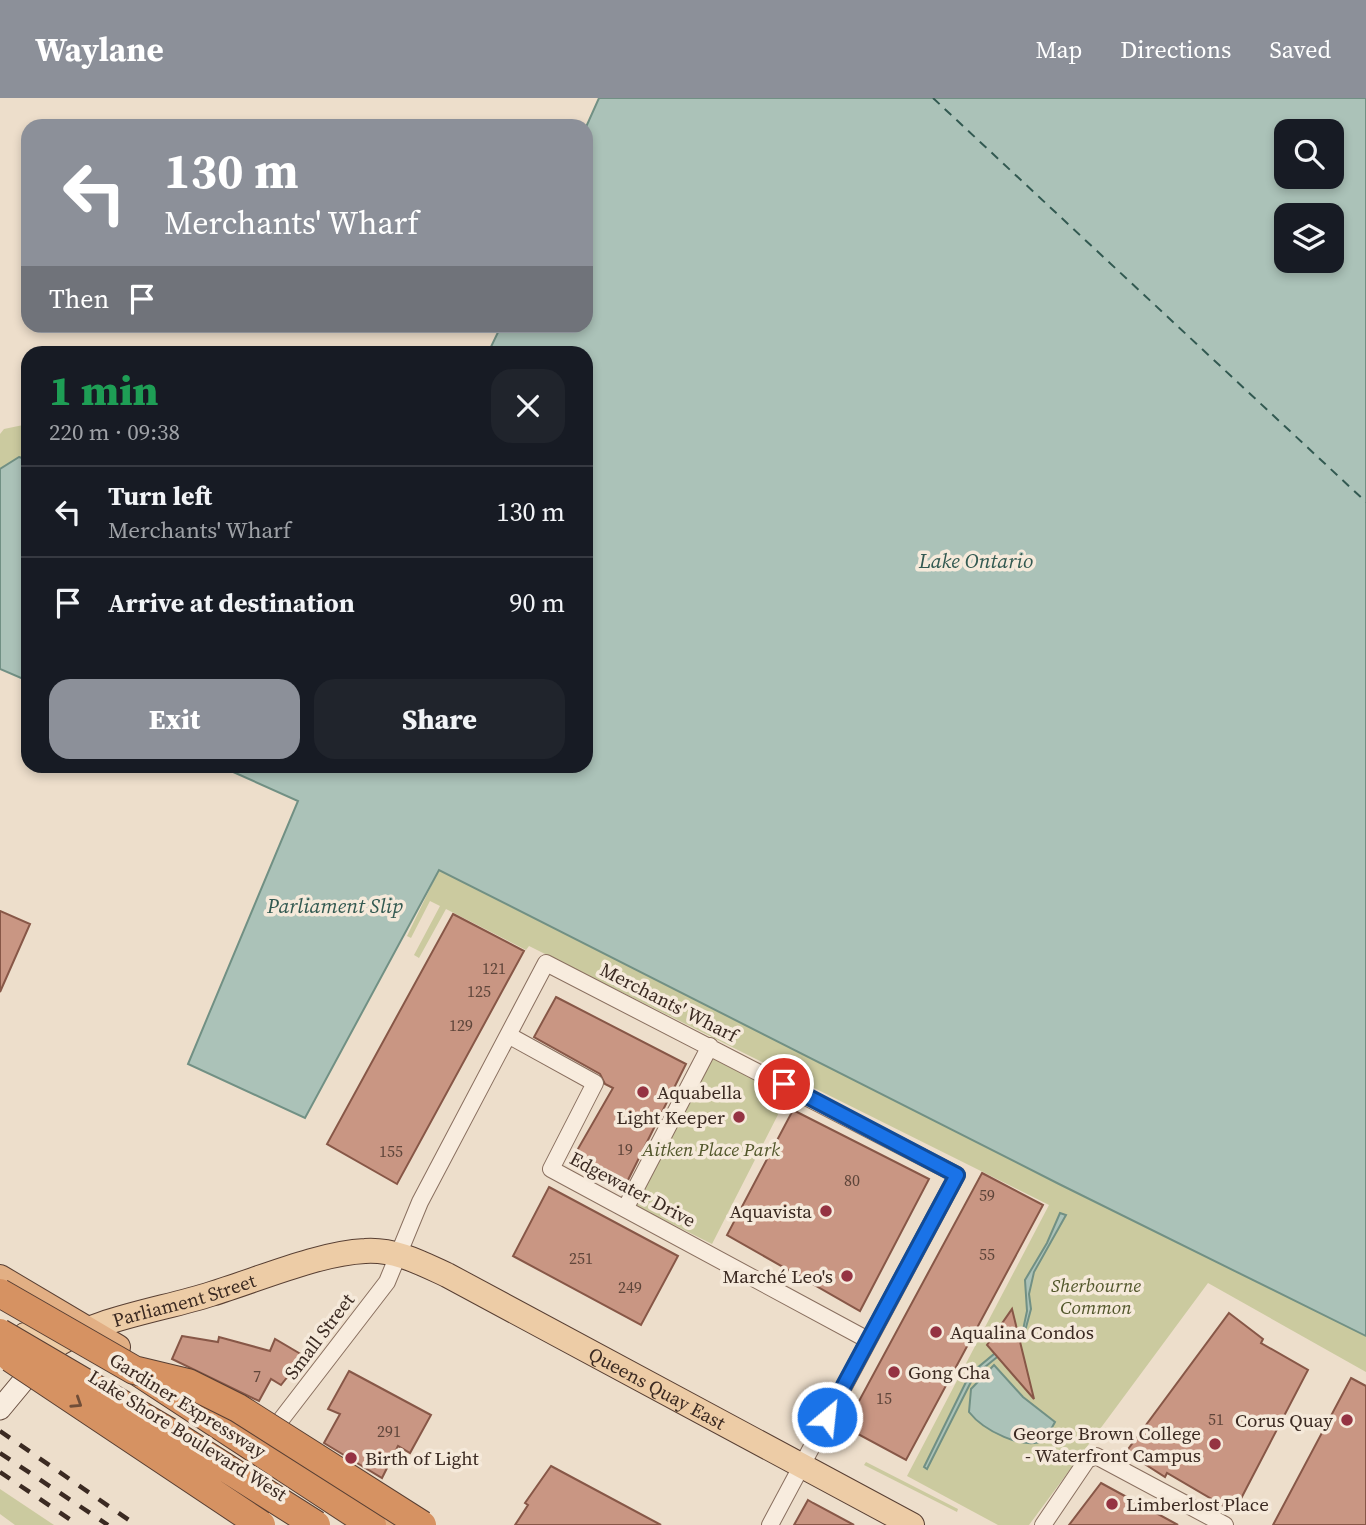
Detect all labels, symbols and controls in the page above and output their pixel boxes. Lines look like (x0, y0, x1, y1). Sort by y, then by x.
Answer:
text: Waylane (35, 27, 164, 72)
text: Map (1035, 33, 1082, 66)
text: Directions (1120, 33, 1231, 66)
text: Saved (1269, 33, 1331, 66)
map controls (1274, 119, 1344, 273)
button: search (1274, 119, 1344, 189)
text: 130 m (164, 137, 299, 204)
icon: left (49, 147, 140, 238)
text: Merchants' Wharf (164, 201, 419, 245)
button: layers (1274, 203, 1344, 273)
icon: arrive (123, 280, 161, 318)
text: Then (49, 281, 109, 317)
text: 1 min (49, 361, 159, 419)
button: close (491, 369, 565, 443)
text: 220 m · 09:38 (49, 416, 180, 448)
text: Turn left (108, 478, 212, 514)
icon: left (49, 493, 87, 531)
text: 130 m (497, 494, 565, 530)
text: Merchants' Wharf (108, 514, 291, 546)
water label: Lake Ontario (918, 546, 1033, 575)
icon: arrive (49, 584, 87, 622)
text: Arrive at destination (108, 585, 355, 621)
text: 90 m (510, 585, 565, 621)
button: Exit (49, 679, 300, 759)
button: Share (314, 679, 565, 759)
water label: Parliament Slip (266, 891, 403, 920)
street label: Merchants' Wharf (596, 956, 744, 1049)
house number: 121 (482, 957, 506, 979)
house number: 125 (467, 980, 491, 1002)
house number: 129 (449, 1014, 473, 1036)
pin (754, 1054, 814, 1114)
icon: arrive (765, 1065, 803, 1103)
place label: Aquabella (657, 1079, 742, 1105)
marker: Aquabella (635, 1084, 651, 1100)
place label: Light Keeper (616, 1104, 725, 1130)
marker: Light Keeper (731, 1109, 747, 1125)
park label: Aitken Place Park (641, 1136, 780, 1162)
house number: 19 (617, 1138, 633, 1160)
house number: 155 (379, 1140, 403, 1162)
street label: Edgewater Drive (565, 1145, 701, 1233)
house number: 80 (844, 1169, 860, 1191)
house number: 59 (979, 1184, 995, 1206)
place label: Aquavista (729, 1198, 812, 1224)
marker: Aquavista (818, 1203, 834, 1219)
house number: 55 (979, 1243, 995, 1265)
house number: 251 (569, 1247, 593, 1269)
place label: Marché Leo's (722, 1263, 833, 1289)
street label: Parliament Street (109, 1267, 260, 1333)
marker: Marché Leo's (839, 1268, 855, 1284)
park label: Sherbourne Common (1051, 1272, 1141, 1320)
house number: 249 (618, 1276, 642, 1298)
street label: Small Street (278, 1287, 360, 1384)
place label: Aqualina Condos (950, 1319, 1094, 1345)
marker: Aqualina Condos (928, 1324, 944, 1340)
street label: Queens Quay East (584, 1341, 731, 1436)
street label: Gardiner Expressway (105, 1346, 271, 1464)
place label: Gong Cha (908, 1359, 991, 1385)
street label: Lake Shore Boulevard West (84, 1363, 293, 1507)
marker: Gong Cha (886, 1364, 902, 1380)
house number: 7 (253, 1365, 261, 1387)
position arrow (790, 1380, 864, 1454)
house number: 15 (876, 1387, 892, 1409)
one-way arrow (69, 1395, 82, 1408)
place label: Corus Quay (1235, 1407, 1333, 1433)
house number: 51 (1208, 1408, 1224, 1430)
marker: Corus Quay (1339, 1412, 1355, 1428)
house number: 291 (377, 1420, 401, 1442)
place label: George Brown College - Waterfront Campus (1013, 1420, 1201, 1468)
marker: George Brown College - Waterfront Campus (1207, 1436, 1223, 1452)
place label: Birth of Light (365, 1445, 480, 1471)
marker: Birth of Light (343, 1450, 359, 1466)
place label: Limberlost Place (1126, 1491, 1269, 1517)
marker: Limberlost Place (1104, 1496, 1120, 1512)

